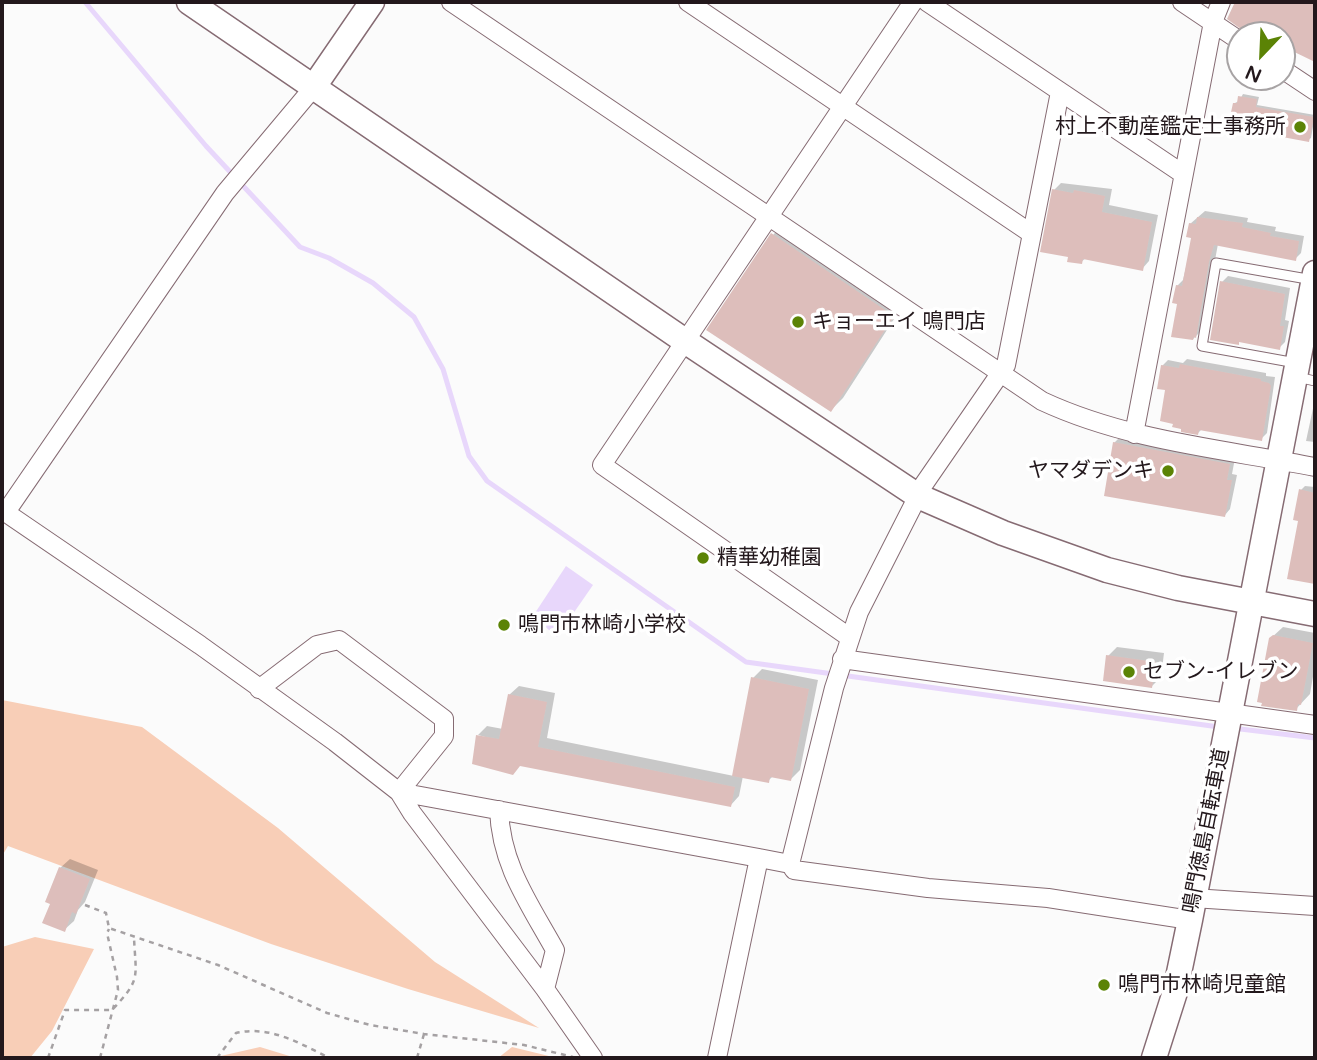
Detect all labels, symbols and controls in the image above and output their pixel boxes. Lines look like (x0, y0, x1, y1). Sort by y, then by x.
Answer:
north arrow (1226, 21, 1296, 91)
text: N (1242, 60, 1265, 87)
place label: 村上不動産鑑定士事務所 (1055, 114, 1286, 140)
marker: 村上不動産鑑定士事務所 (1292, 119, 1308, 135)
place label: キョーエイ 鳴門店 (812, 309, 985, 335)
marker: キョーエイ 鳴門店 (790, 314, 806, 330)
place label: ヤマダデンキ (1028, 458, 1154, 484)
marker: ヤマダデンキ (1160, 463, 1176, 479)
place label: 精華幼稚園 (717, 545, 822, 571)
marker: 精華幼稚園 (695, 550, 711, 566)
place label: 鳴門市林崎小学校 (518, 612, 686, 638)
marker: 鳴門市林崎小学校 (496, 617, 512, 633)
place label: セブン-イレブン (1143, 659, 1299, 685)
marker: セブン-イレブン (1121, 664, 1137, 680)
street label: 鳴門徳島自転車道 (1179, 746, 1235, 916)
place label: 鳴門市林崎児童館 (1118, 972, 1286, 998)
marker: 鳴門市林崎児童館 (1096, 977, 1112, 993)

